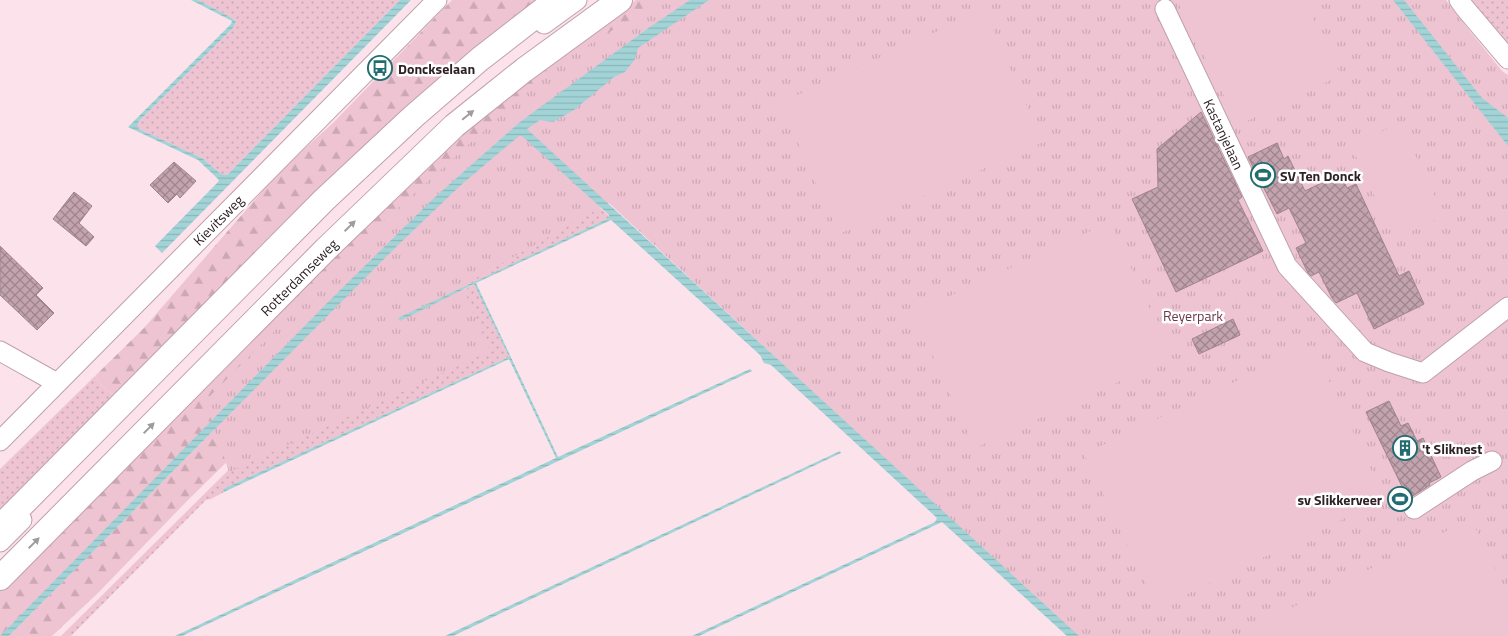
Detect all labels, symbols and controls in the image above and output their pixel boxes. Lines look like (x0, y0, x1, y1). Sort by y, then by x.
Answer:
bus stop icon: Donckselaan (367, 55, 393, 81)
place label: Donckselaan (398, 58, 475, 79)
street label: Kastanjelaan (1198, 95, 1250, 173)
one-way arrow (462, 109, 475, 120)
sports icon: SV Ten Donck (1250, 162, 1276, 188)
place label: SV Ten Donck (1280, 165, 1362, 186)
street label: Kievitsweg (188, 190, 248, 250)
one-way arrow (344, 220, 356, 232)
street label: Rotterdamseweg (256, 234, 342, 320)
park label: Reyerpark (1163, 305, 1223, 326)
one-way arrow (143, 422, 155, 434)
building icon: 't Sliknest (1392, 435, 1418, 461)
place label: 't Sliknest (1422, 438, 1482, 459)
sports icon: sv Slikkerveer (1387, 486, 1413, 512)
place label: sv Slikkerveer (1297, 489, 1382, 510)
one-way arrow (28, 538, 40, 550)

